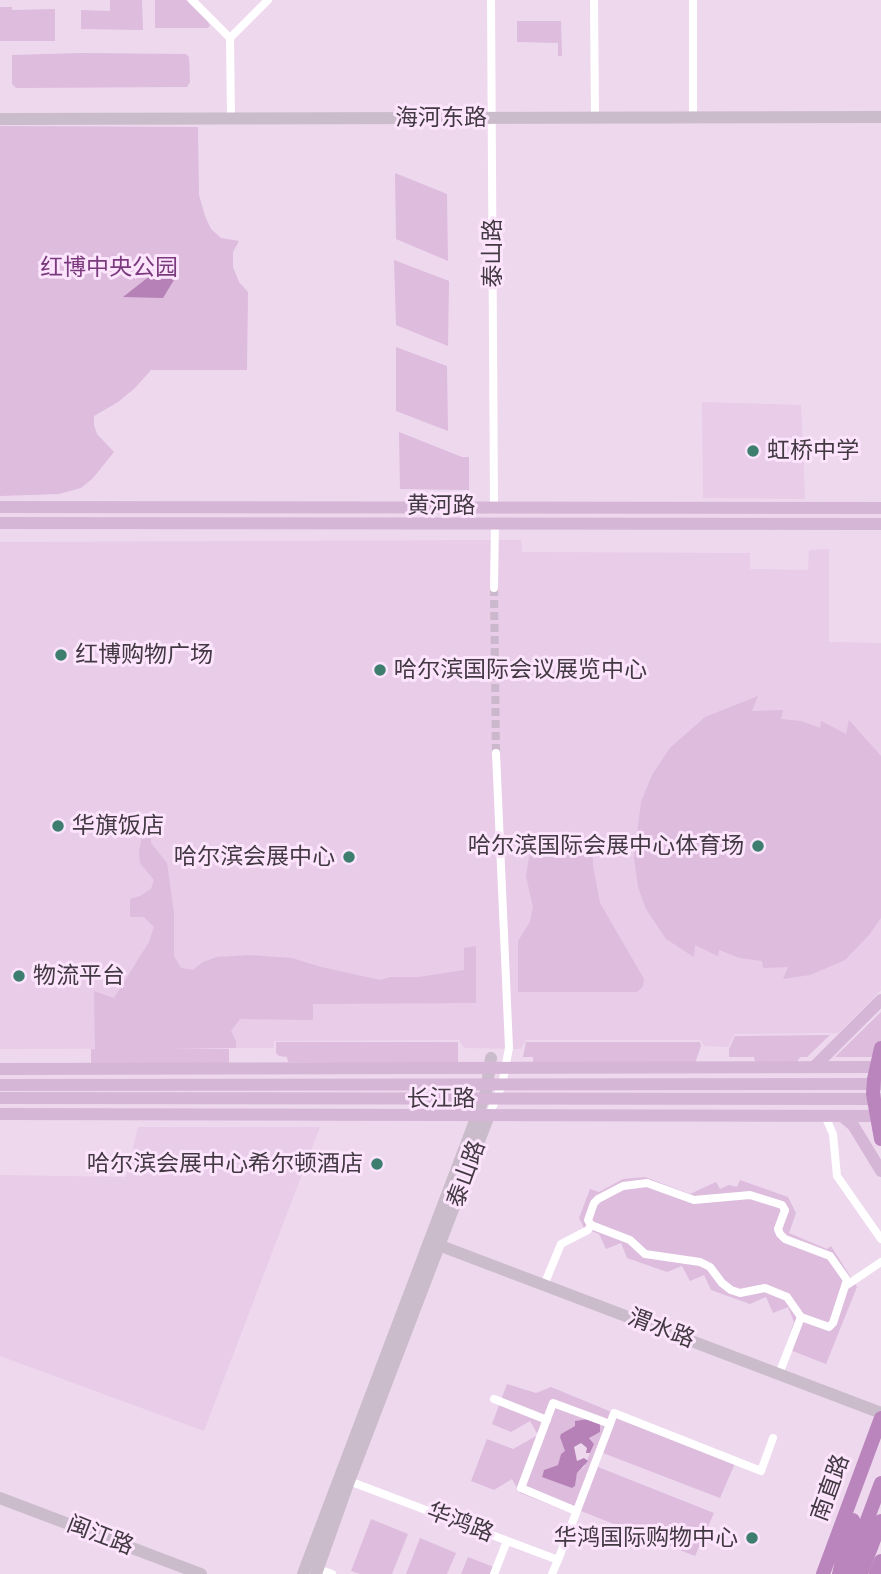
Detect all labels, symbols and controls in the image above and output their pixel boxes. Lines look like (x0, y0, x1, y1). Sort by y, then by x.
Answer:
street label: 海河东路 (395, 104, 487, 132)
street label: 泰山路 (479, 219, 507, 287)
park label: 红博中央公园 (40, 254, 178, 282)
place label: 虹桥中学 (767, 437, 859, 465)
marker: 虹桥中学 (745, 443, 761, 459)
street label: 黄河路 (407, 492, 475, 520)
place label: 红博购物广场 (75, 641, 213, 669)
marker: 红博购物广场 (53, 647, 69, 663)
place label: 哈尔滨国际会议展览中心 (394, 656, 647, 684)
marker: 哈尔滨国际会议展览中心 (372, 662, 388, 678)
place label: 华旗饭店 (72, 812, 164, 840)
marker: 华旗饭店 (50, 818, 66, 834)
place label: 哈尔滨国际会展中心体育场 (468, 832, 744, 860)
marker: 哈尔滨国际会展中心体育场 (750, 838, 766, 854)
place label: 哈尔滨会展中心 (174, 843, 335, 871)
marker: 哈尔滨会展中心 (341, 849, 357, 865)
place label: 物流平台 (33, 962, 125, 990)
marker: 物流平台 (11, 968, 27, 984)
street label: 长江路 (407, 1085, 475, 1113)
street label: 泰山路 (442, 1137, 492, 1211)
place label: 哈尔滨会展中心希尔顿酒店 (87, 1150, 363, 1178)
marker: 哈尔滨会展中心希尔顿酒店 (369, 1156, 385, 1172)
street label: 渭水路 (624, 1304, 698, 1354)
street label: 南直路 (806, 1451, 856, 1525)
street label: 华鸿路 (423, 1498, 497, 1548)
street label: 闽江路 (63, 1511, 137, 1561)
place label: 华鸿国际购物中心 (554, 1524, 738, 1552)
marker: 华鸿国际购物中心 (744, 1530, 760, 1546)

